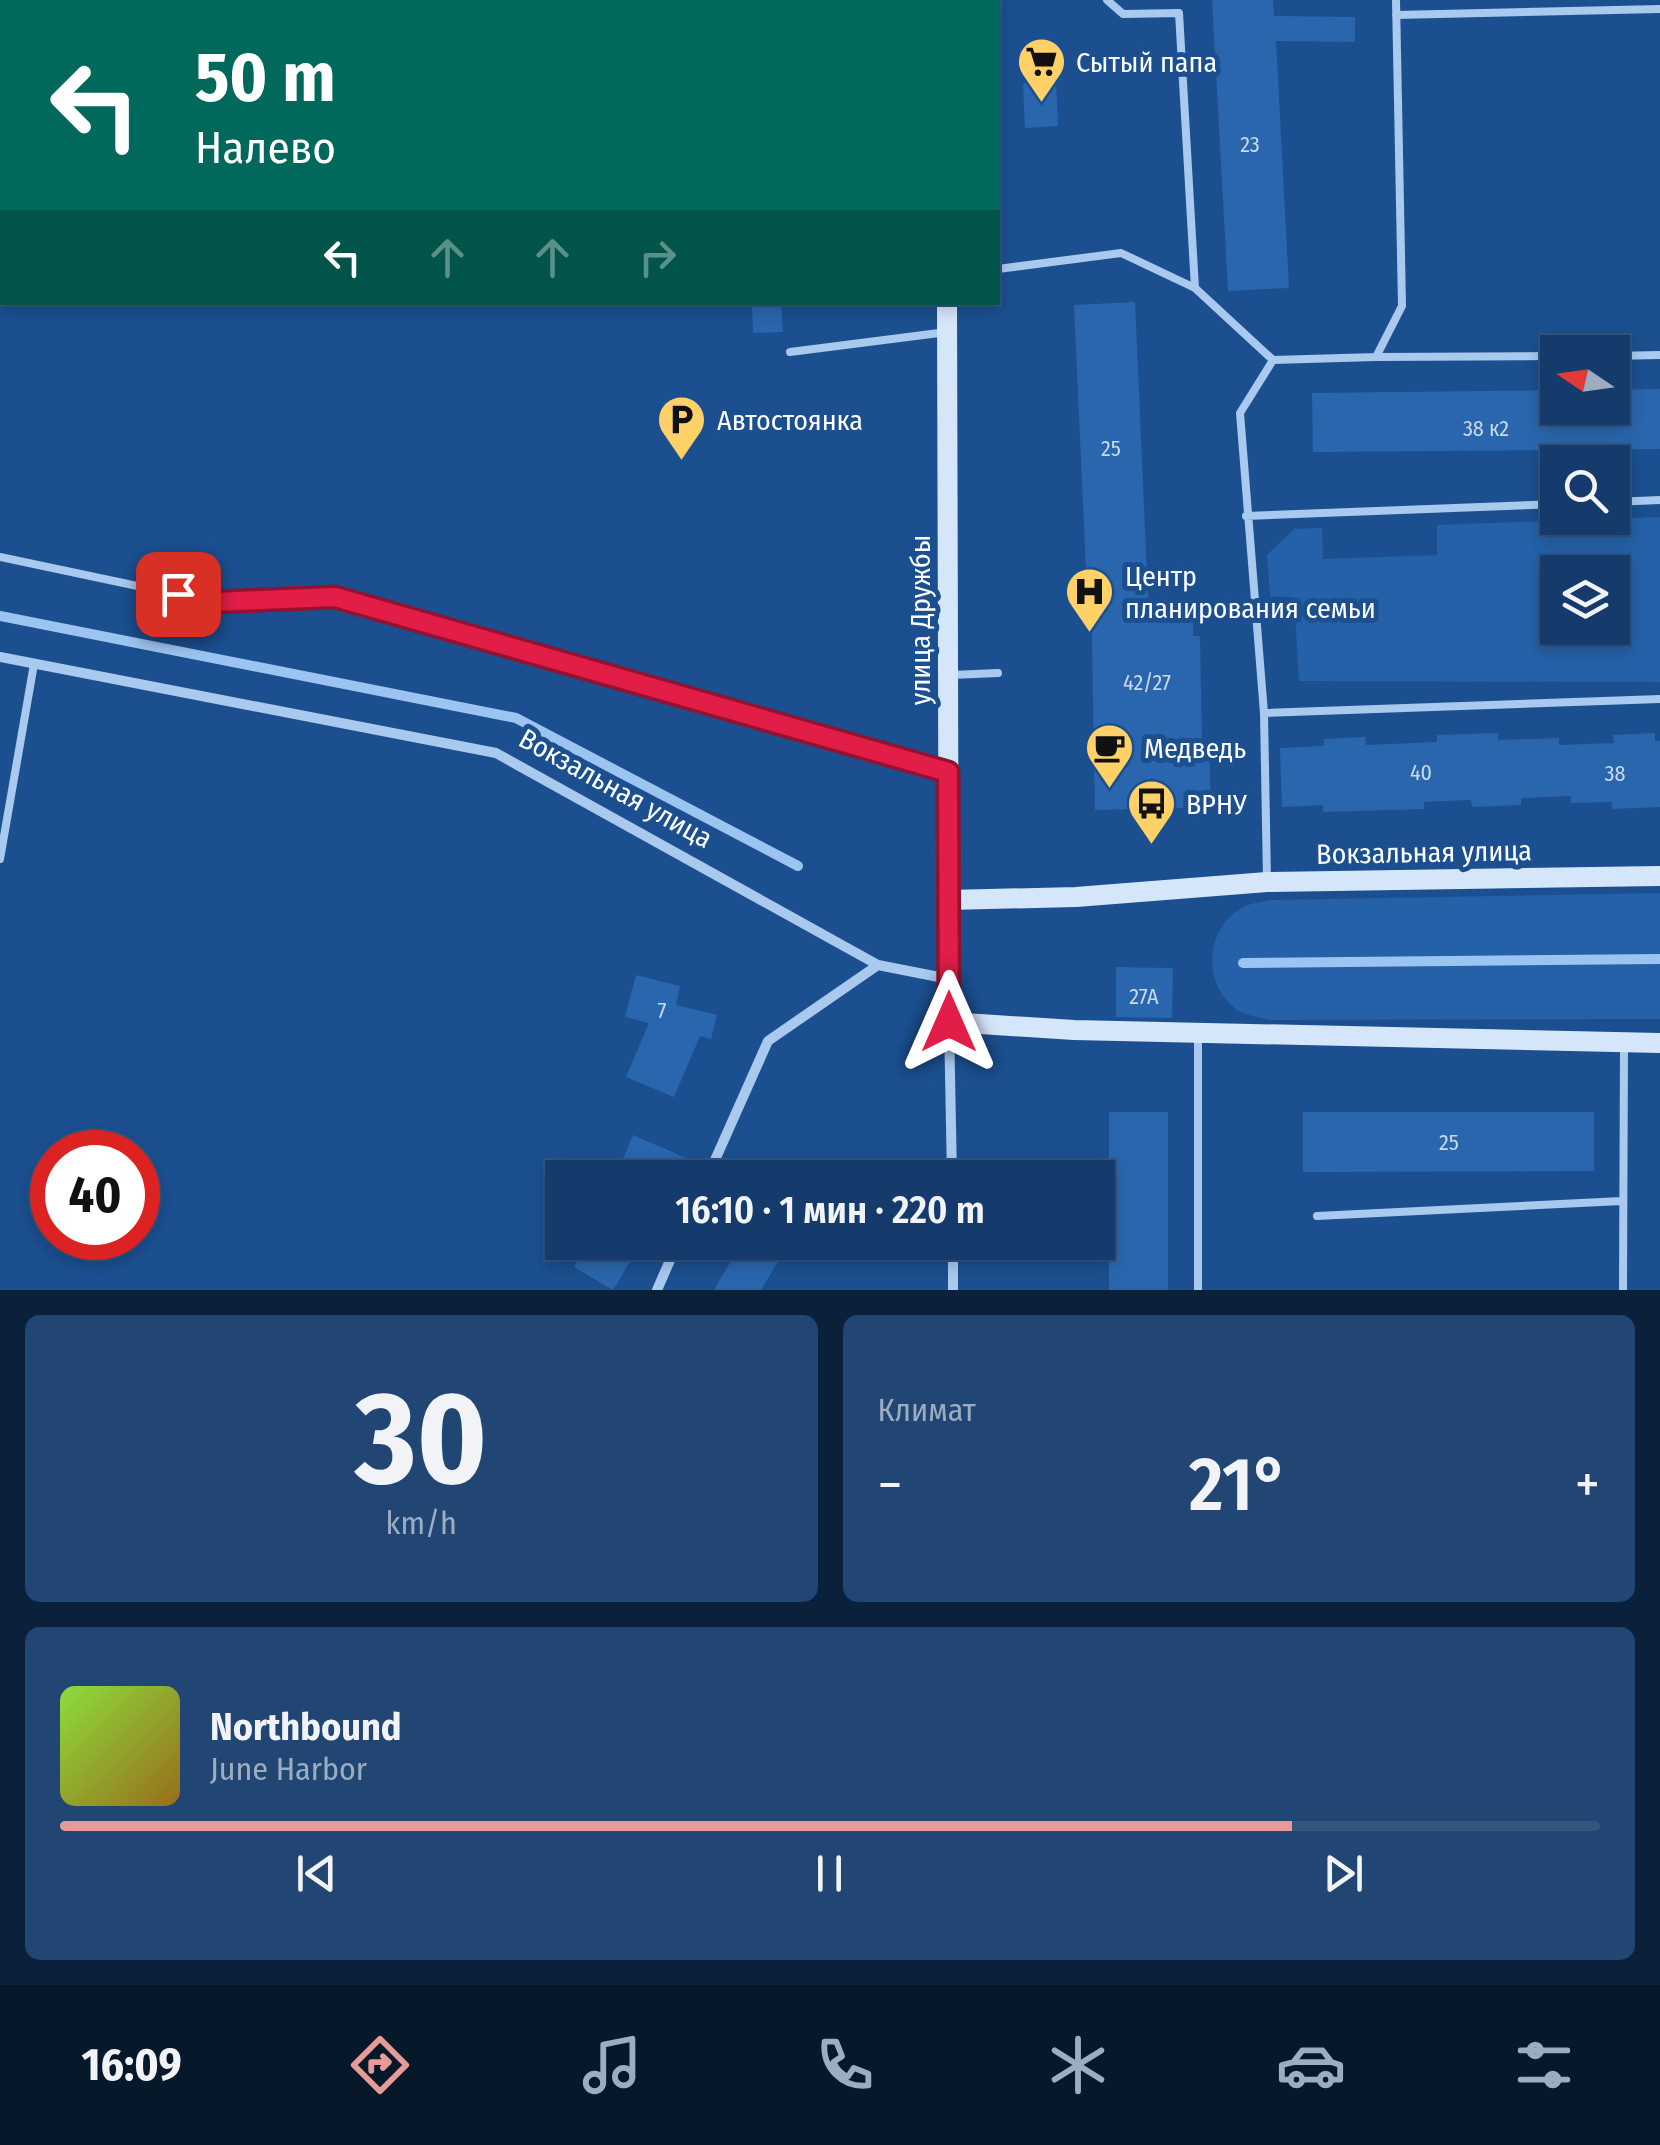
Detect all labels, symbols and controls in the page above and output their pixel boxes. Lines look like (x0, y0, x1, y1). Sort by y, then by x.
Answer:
text: 50 m (195, 36, 336, 120)
supermarket icon: Сытый папа (1015, 36, 1067, 104)
icon: left (30, 40, 160, 170)
place label: Сытый папа (1076, 46, 1217, 79)
text: Налево (195, 121, 336, 175)
house number: 23 (1240, 131, 1260, 158)
icon: left (315, 230, 370, 285)
icon: ahead (420, 230, 475, 285)
icon: ahead (525, 230, 580, 285)
icon: right (630, 230, 685, 285)
north arrow (1540, 335, 1630, 425)
map controls (1540, 335, 1630, 645)
parking icon: Автостоянка (656, 394, 708, 462)
place label: Автостоянка (717, 404, 863, 437)
house number: 38 к2 (1463, 415, 1509, 442)
house number: 25 (1101, 435, 1121, 462)
button: search (1540, 445, 1630, 535)
street label: улица Дружбы (904, 535, 937, 705)
pin (136, 552, 221, 637)
button: layers (1540, 555, 1630, 645)
place label: Центр планирования семьи (1125, 560, 1376, 625)
hospital icon: Центр планирования семьи (1064, 566, 1116, 634)
icon: arrive (151, 567, 206, 622)
house number: 42/27 (1123, 669, 1171, 696)
street label: Вокзальная улица (513, 722, 718, 855)
cafe icon: Медведь (1083, 722, 1135, 790)
place label: Медведь (1144, 732, 1246, 765)
house number: 40 (1410, 759, 1432, 786)
house number: 38 (1605, 760, 1625, 787)
bus stop icon: ВРНУ (1125, 778, 1177, 846)
place label: ВРНУ (1186, 788, 1247, 821)
street label: Вокзальная улица (1316, 834, 1532, 871)
position arrow (897, 970, 1001, 1074)
house number: 27А (1129, 983, 1159, 1010)
house number: 7 (658, 997, 667, 1024)
house number: 25 (1439, 1129, 1459, 1156)
speed limit sign: 40 (30, 1130, 160, 1260)
text: 16:10 · 1 мин · 220 m (675, 1187, 985, 1233)
text: 30 (355, 1361, 487, 1517)
text: Климат (878, 1391, 976, 1429)
text: 21° (1189, 1440, 1288, 1530)
text: − (878, 1452, 902, 1518)
text: + (1575, 1452, 1600, 1518)
text: km/h (386, 1504, 457, 1542)
text: Northbound (210, 1704, 402, 1750)
text: June Harbor (210, 1750, 367, 1788)
icon: previous (289, 1846, 344, 1901)
icon: pause (802, 1846, 857, 1901)
icon: next (1316, 1846, 1371, 1901)
icon: directions (345, 2030, 415, 2100)
icon: music (577, 2030, 647, 2100)
icon: phone (810, 2030, 880, 2100)
icon: climate (1043, 2030, 1113, 2100)
icon: car (1276, 2030, 1346, 2100)
icon: filters (1509, 2030, 1579, 2100)
text: 16:09 (81, 2038, 182, 2092)

